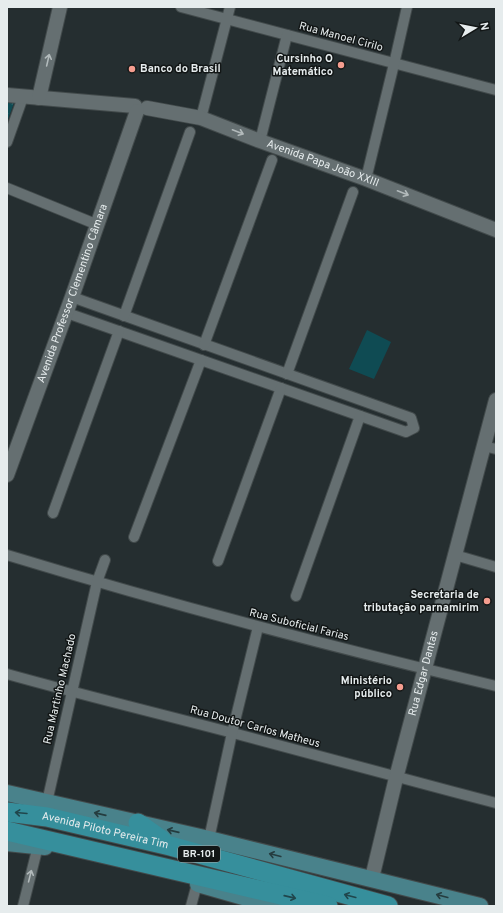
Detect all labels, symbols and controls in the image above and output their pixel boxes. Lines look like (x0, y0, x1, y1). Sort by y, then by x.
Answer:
north arrow (455, 8, 495, 48)
street label: Rua Manoel Cirilo (298, 19, 384, 55)
text: N (476, 21, 491, 32)
place label: Cursinho O Matemático (273, 52, 333, 79)
one-way arrow (44, 54, 52, 67)
marker: Cursinho O Matemático (336, 60, 346, 70)
place label: Banco do Brasil (140, 62, 221, 76)
marker: Banco do Brasil (127, 64, 137, 74)
one-way arrow (231, 129, 243, 137)
street label: Avenida Papa João XXIII (265, 137, 381, 190)
one-way arrow (396, 190, 408, 198)
street label: Avenida Professor Clementino Câmara (34, 202, 111, 385)
place label: Secretaria de tributação parnamirim (363, 588, 479, 615)
marker: Secretaria de tributação parnamirim (482, 596, 492, 606)
street label: Rua Suboficial Farias (248, 606, 350, 644)
street label: Rua Edgar Dantas (406, 629, 442, 718)
street label: Rua Martinho Machado (40, 632, 80, 746)
place label: Ministério público (341, 674, 392, 701)
marker: Ministério público (395, 682, 405, 692)
street label: Rua Doutor Carlos Matheus (188, 703, 322, 751)
street label: Avenida Piloto Pereira Tim (41, 809, 170, 852)
one-way arrow (93, 809, 106, 817)
one-way arrow (15, 810, 28, 817)
one-way arrow (167, 826, 180, 834)
road number: BR-101 (178, 846, 220, 862)
one-way arrow (269, 850, 282, 858)
one-way arrow (27, 870, 35, 883)
one-way arrow (344, 892, 357, 900)
one-way arrow (436, 892, 449, 899)
one-way arrow (284, 894, 297, 902)

